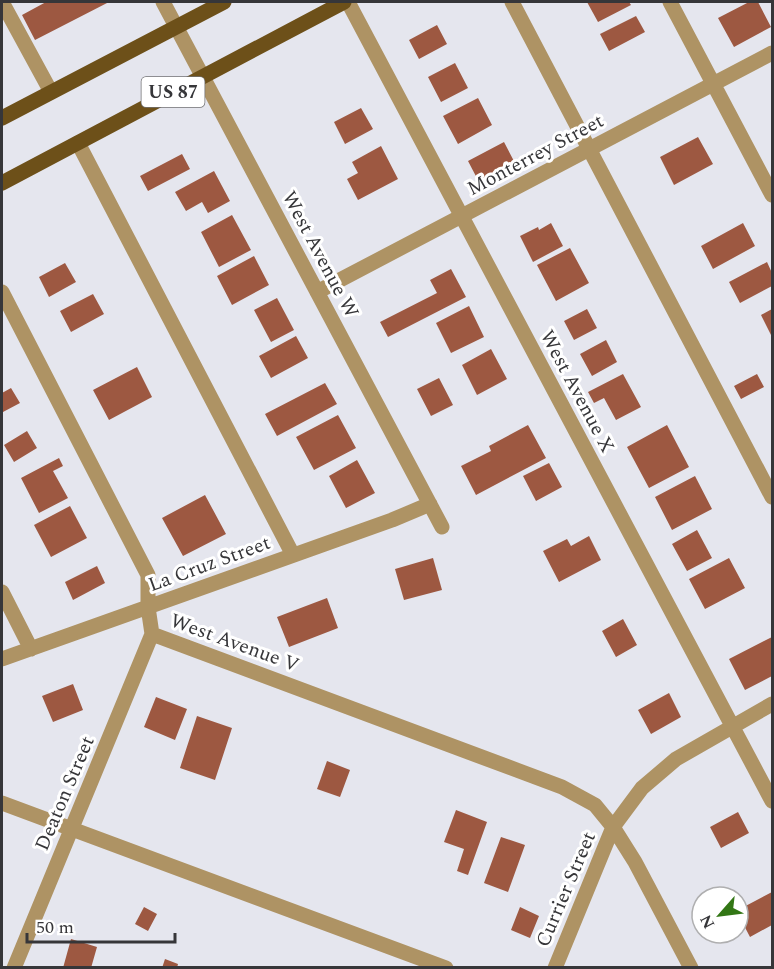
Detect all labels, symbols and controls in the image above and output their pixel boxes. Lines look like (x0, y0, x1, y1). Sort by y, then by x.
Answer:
road number: US 87 (142, 77, 204, 107)
street label: Monterrey Street (462, 106, 609, 204)
street label: West Avenue W (274, 186, 366, 324)
street label: West Avenue X (532, 325, 622, 458)
street label: La Cruz Street (144, 528, 275, 600)
street label: West Avenue V (166, 606, 304, 680)
street label: Deaton Street (27, 731, 103, 855)
street label: Currier Street (528, 827, 604, 952)
north arrow (690, 885, 750, 945)
scale bar (27, 906, 176, 944)
text: N (694, 910, 721, 933)
text: 50 m (36, 914, 74, 941)

